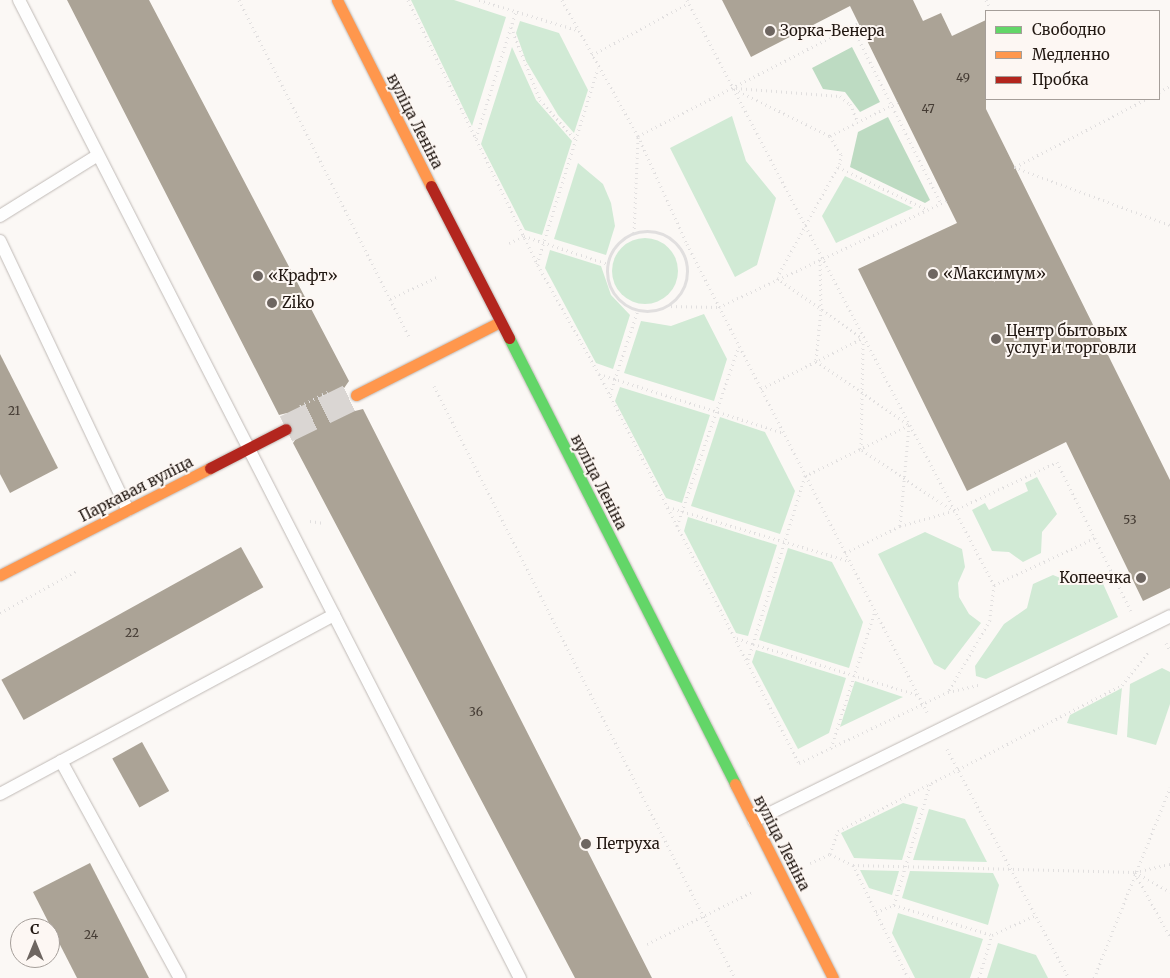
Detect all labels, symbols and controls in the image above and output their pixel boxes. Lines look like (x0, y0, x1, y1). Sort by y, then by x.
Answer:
legend (985, 10, 1160, 100)
text: Свободно (1032, 20, 1106, 39)
place label: Зорка-Венера (780, 22, 885, 40)
marker: Зорка-Венера (764, 25, 776, 37)
text: Медленно (1032, 45, 1110, 64)
street label: вуліца Леніна (383, 70, 447, 172)
text: Пробка (1032, 70, 1089, 89)
house number: 49 (956, 71, 970, 85)
house number: 47 (921, 102, 935, 116)
place label: «Максимум» (943, 265, 1046, 283)
place label: «Крафт» (268, 267, 338, 285)
marker: «Максимум» (927, 268, 939, 280)
marker: «Крафт» (252, 270, 264, 282)
place label: Ziko (282, 294, 314, 312)
marker: Ziko (266, 297, 278, 309)
place label: Центр бытовых услуг и торговли (1006, 321, 1137, 356)
marker: Центр бытовых услуг и торговли (990, 333, 1002, 345)
house number: 21 (8, 404, 20, 418)
street label: вуліца Леніна (567, 431, 631, 533)
street label: Паркавая вуліца (76, 453, 196, 525)
house number: 53 (1123, 513, 1137, 527)
place label: Копеечка (1059, 569, 1131, 587)
marker: Копеечка (1135, 572, 1147, 584)
house number: 22 (125, 626, 139, 640)
house number: 36 (469, 705, 483, 719)
street label: вуліца Леніна (750, 792, 814, 894)
place label: Петруха (596, 835, 660, 853)
marker: Петруха (580, 838, 592, 850)
north arrow (10, 918, 60, 968)
text: С (30, 920, 40, 938)
house number: 24 (84, 928, 98, 942)

